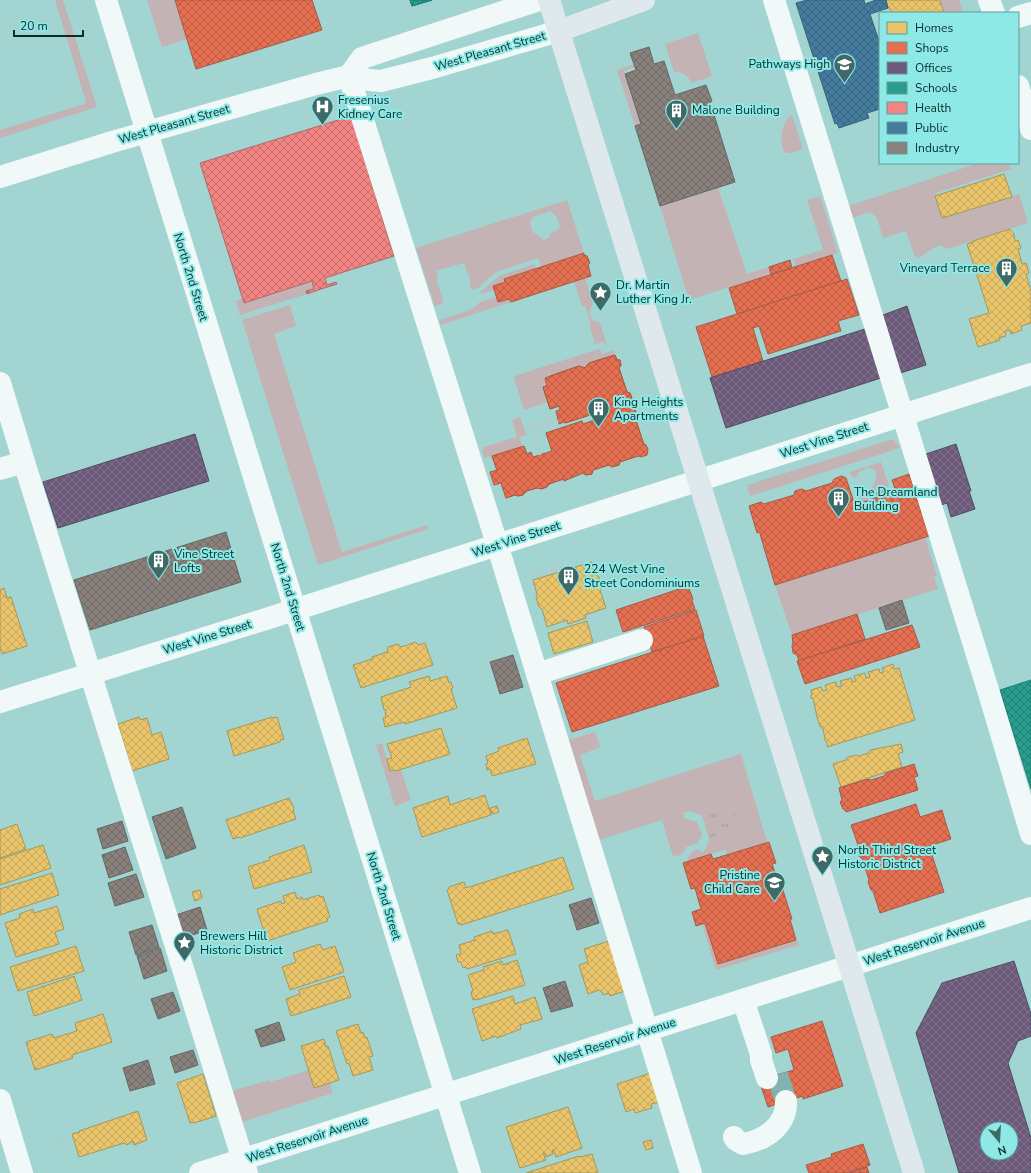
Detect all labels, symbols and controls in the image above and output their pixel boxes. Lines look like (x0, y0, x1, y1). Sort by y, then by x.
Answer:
scale bar (14, 12, 83, 38)
legend (879, 12, 1019, 164)
text: 20 m (20, 18, 48, 34)
text: Homes (915, 20, 953, 36)
street label: West Pleasant Street (433, 27, 548, 74)
text: Shops (915, 40, 949, 56)
school or university icon: Pathways High (832, 51, 858, 84)
place label: Pathways High (748, 56, 830, 72)
text: Offices (915, 60, 953, 76)
text: Schools (915, 80, 958, 96)
place label: Fresenius Kidney Care (338, 92, 403, 122)
hospital icon: Fresenius Kidney Care (310, 94, 336, 127)
building icon: Malone Building (664, 97, 690, 130)
street label: West Pleasant Street (117, 100, 232, 147)
text: Health (915, 100, 951, 116)
place label: Malone Building (692, 102, 780, 118)
text: Public (915, 120, 949, 136)
text: Industry (915, 140, 960, 156)
street label: North 2nd Street (170, 231, 212, 324)
building icon: Vineyard Terrace (993, 255, 1019, 288)
place label: Vineyard Terrace (899, 260, 990, 276)
place label: Dr. Martin Luther King Jr. (616, 277, 692, 307)
place icon: Dr. Martin Luther King Jr. (587, 279, 613, 312)
place label: King Heights Apartments (614, 394, 684, 424)
building icon: King Heights Apartments (586, 396, 612, 429)
street label: West Vine Street (778, 418, 871, 462)
place label: The Dreamland Building (854, 484, 937, 514)
building icon: The Dreamland Building (825, 486, 851, 519)
street label: West Vine Street (470, 517, 563, 561)
street label: North 2nd Street (267, 541, 309, 634)
place label: Vine Street Lofts (173, 546, 235, 576)
building icon: Vine Street Lofts (145, 548, 171, 581)
place label: 224 West Vine Street Condominiums (584, 561, 700, 591)
building icon: 224 West Vine Street Condominiums (556, 563, 582, 596)
street label: West Vine Street (161, 616, 254, 658)
place label: North Third Street Historic District (838, 842, 937, 872)
place icon: North Third Street Historic District (810, 844, 836, 877)
street label: North 2nd Street (363, 850, 405, 943)
place label: Pristine Child Care (704, 867, 760, 897)
school or university icon: Pristine Child Care (762, 869, 788, 902)
street label: West Reservoir Avenue (861, 915, 987, 969)
place label: Brewers Hill Historic District (200, 928, 283, 958)
place icon: Brewers Hill Historic District (172, 930, 198, 963)
street label: West Reservoir Avenue (552, 1014, 678, 1068)
street label: West Reservoir Avenue (244, 1112, 370, 1166)
north arrow (979, 1121, 1019, 1161)
text: N (996, 1142, 1008, 1158)

